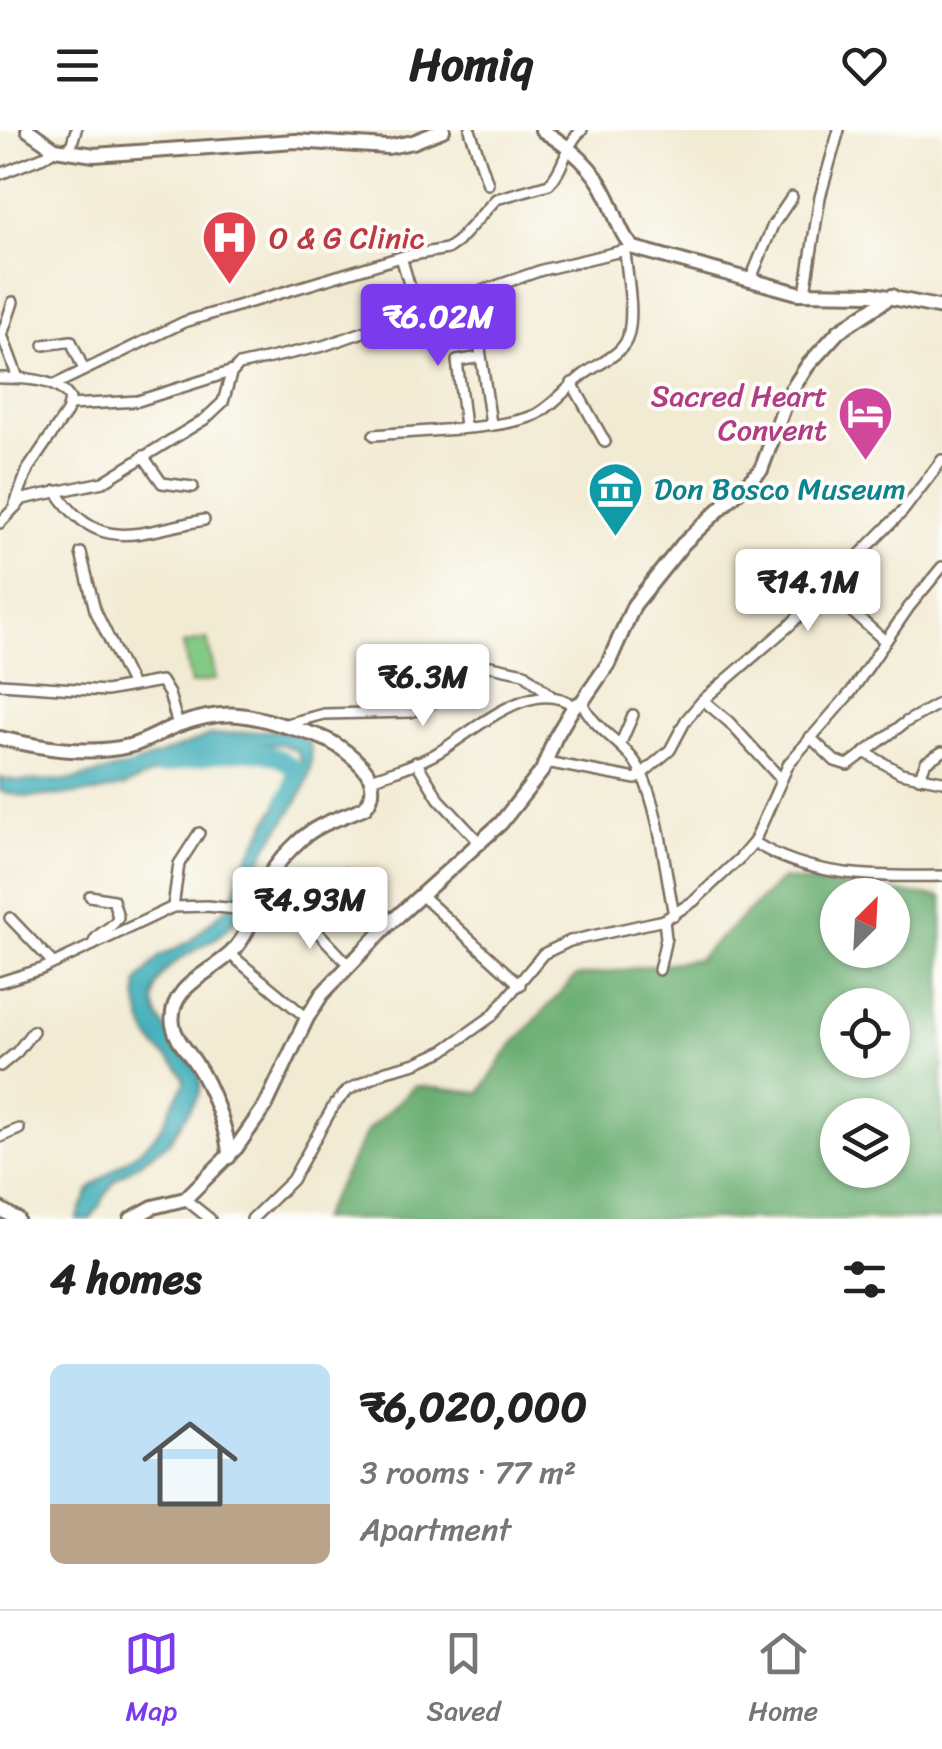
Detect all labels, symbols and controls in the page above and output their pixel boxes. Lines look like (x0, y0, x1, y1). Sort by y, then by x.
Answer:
text: Homiq (409, 25, 533, 105)
icon: menu (50, 38, 105, 93)
icon: heart (837, 38, 892, 93)
hospital icon: O & G Clinic (200, 208, 260, 287)
place label: O & G Clinic (269, 211, 425, 265)
pin: ₹6.02M (357, 284, 519, 369)
text: ₹6.02M (383, 288, 493, 345)
place label: Sacred Heart Convent (651, 369, 827, 457)
hotel icon: Sacred Heart Convent (836, 383, 896, 462)
museum icon: Don Bosco Museum (585, 459, 645, 538)
place label: Don Bosco Museum (654, 462, 906, 516)
pin: ₹14.1M (727, 549, 889, 634)
text: ₹14.1M (757, 553, 859, 610)
pin: ₹6.3M (353, 644, 493, 729)
text: ₹6.3M (378, 648, 468, 705)
pin: ₹4.93M (229, 867, 391, 952)
text: ₹4.93M (255, 871, 365, 928)
north arrow (820, 878, 910, 968)
map controls (820, 878, 910, 1188)
button: locate (820, 988, 910, 1078)
button: layers (820, 1098, 910, 1188)
text: 4 homes (50, 1242, 202, 1316)
icon: filters (837, 1252, 892, 1307)
text: ₹6,020,000 (360, 1370, 587, 1444)
icon: home (130, 1404, 250, 1524)
text: 3 rooms · 77 m² (360, 1444, 576, 1501)
text: Apartment (360, 1501, 511, 1558)
tab: Map (124, 1626, 179, 1735)
tab: Saved (427, 1626, 500, 1735)
tab: Home (748, 1626, 818, 1735)

